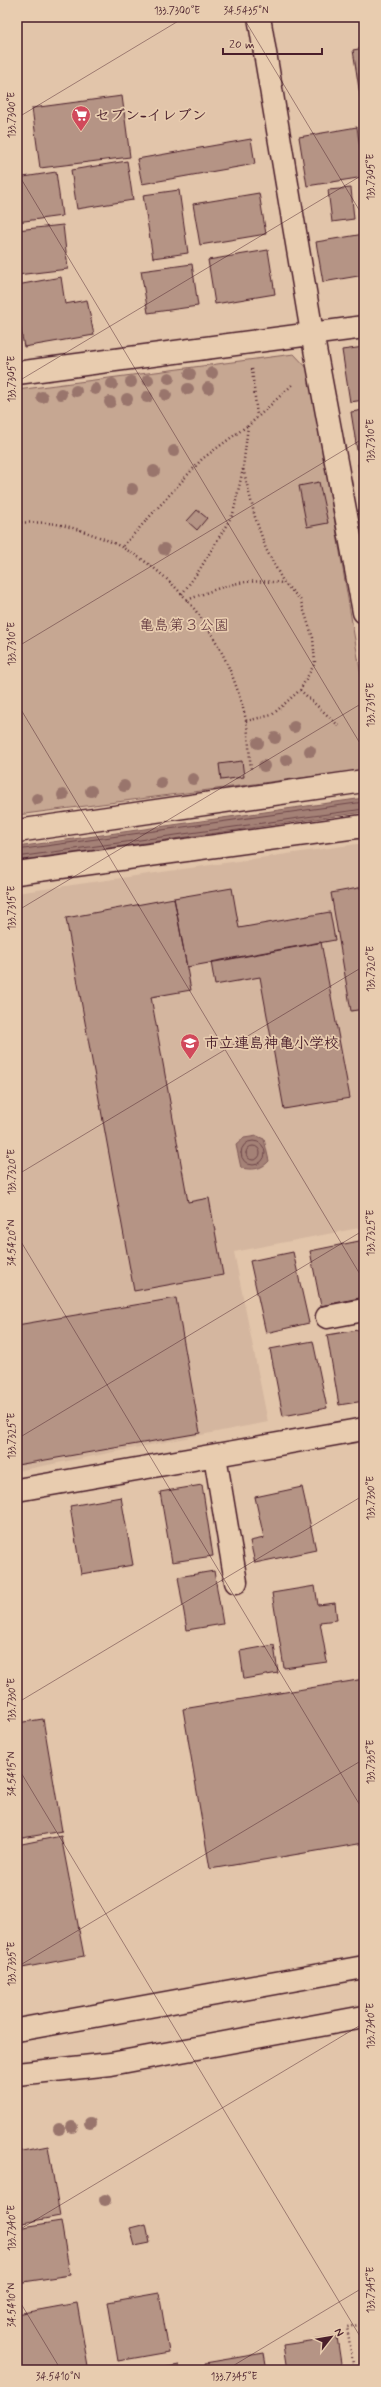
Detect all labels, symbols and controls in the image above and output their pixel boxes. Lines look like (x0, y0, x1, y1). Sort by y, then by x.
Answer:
text: 133.7300°E (154, 4, 200, 18)
text: 34.5435°N (223, 4, 269, 18)
scale bar (223, 30, 322, 56)
text: 20 m (229, 37, 255, 53)
text: 133.7300°E (5, 92, 19, 138)
supermarket icon: セブン-イレブン (70, 104, 92, 132)
place label: セブン-イレブン (95, 106, 207, 126)
text: 133.7305°E (364, 154, 378, 200)
text: 133.7305°E (5, 356, 19, 402)
text: 133.7310°E (364, 419, 378, 463)
park label: 亀島第３公園 (139, 616, 229, 636)
text: 133.7310°E (5, 622, 19, 666)
text: 133.7315°E (364, 683, 378, 727)
text: 133.7315°E (5, 886, 19, 930)
text: 133.7320°E (364, 946, 378, 992)
school or university icon: 市立連島神亀小学校 (179, 1032, 201, 1060)
place label: 市立連島神亀小学校 (204, 1034, 339, 1054)
text: 133.7320°E (5, 1149, 19, 1195)
text: 133.7325°E (364, 1210, 378, 1256)
text: 34.5420°N (5, 1219, 19, 1266)
text: 133.7325°E (5, 1413, 19, 1459)
text: 133.7330°E (364, 1476, 378, 1520)
text: 133.7330°E (5, 1678, 19, 1722)
text: 133.7335°E (364, 1739, 378, 1784)
text: 34.5415°N (5, 1751, 19, 1796)
text: 133.7335°E (5, 1941, 19, 1986)
text: 133.7340°E (364, 2003, 378, 2049)
text: 133.7340°E (5, 2205, 19, 2251)
text: 133.7345°E (364, 2267, 378, 2313)
text: 34.5410°N (5, 2282, 19, 2327)
north arrow (311, 2317, 351, 2357)
text: N (331, 2326, 347, 2339)
text: 34.5410°N (36, 2370, 81, 2384)
text: 133.7345°E (211, 2370, 257, 2384)

